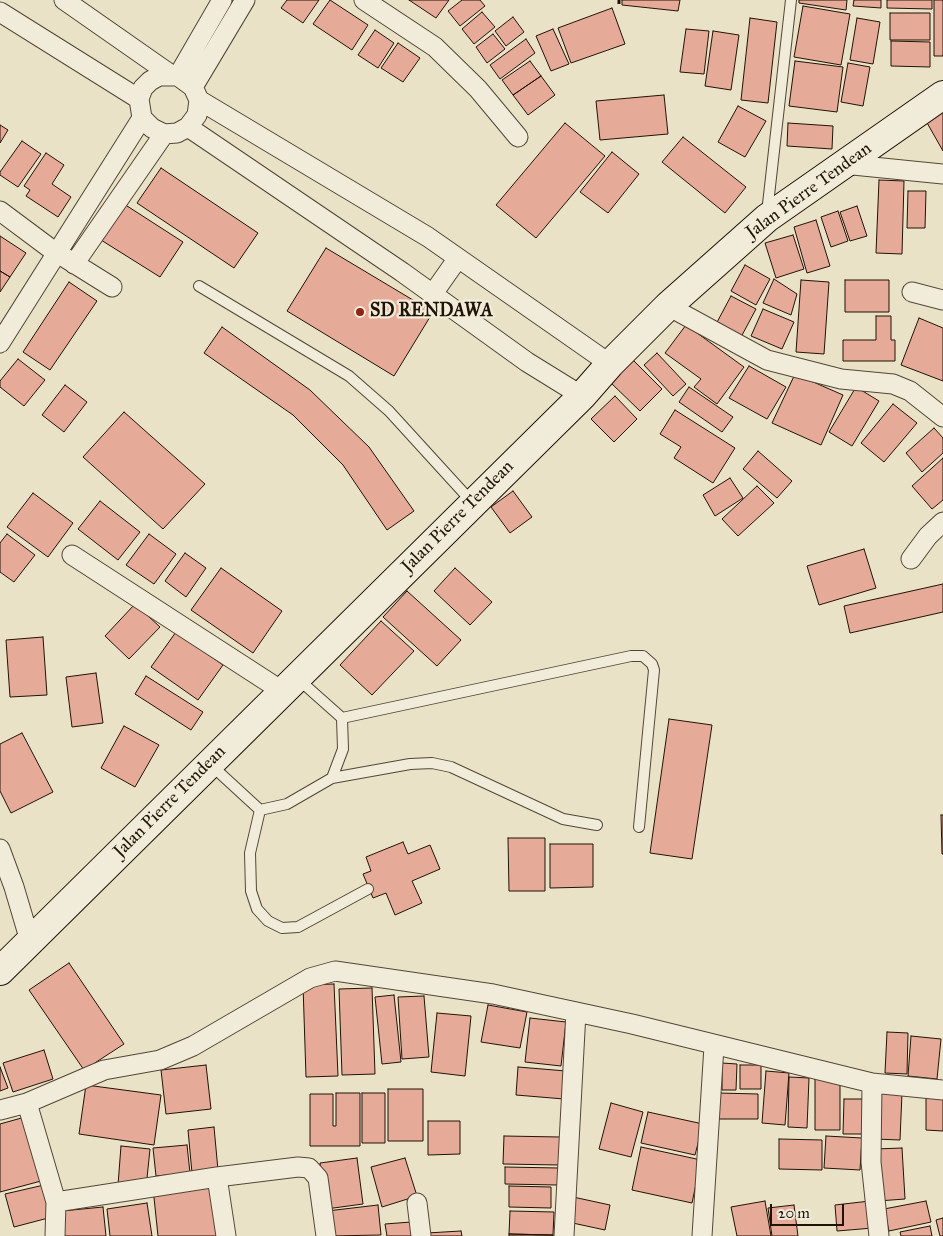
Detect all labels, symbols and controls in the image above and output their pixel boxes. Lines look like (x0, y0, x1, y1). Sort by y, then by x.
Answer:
street label: Jalan Pierre Tendean (742, 138, 876, 244)
place label: SD RENDAWA (370, 301, 493, 323)
marker: SD RENDAWA (354, 306, 366, 318)
street label: Jalan Pierre Tendean (397, 456, 519, 578)
street label: Jalan Pierre Tendean (109, 741, 231, 863)
scale bar (773, 1194, 847, 1226)
text: 20 m (778, 1204, 810, 1222)

